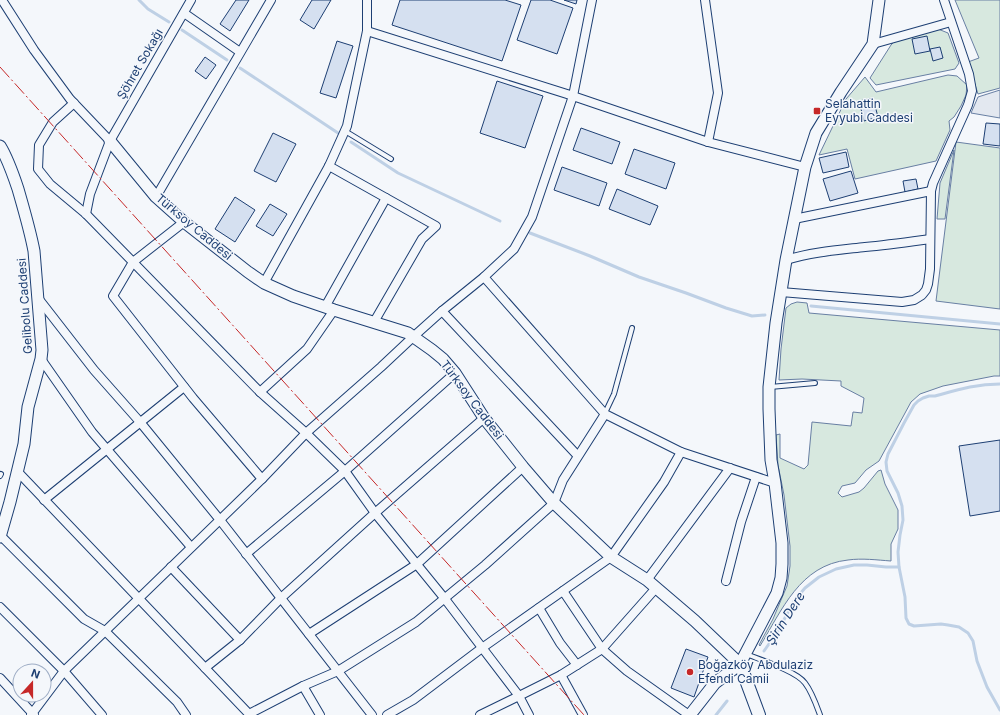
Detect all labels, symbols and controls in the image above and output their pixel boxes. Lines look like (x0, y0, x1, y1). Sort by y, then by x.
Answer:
street label: Şöhret Sokağı (113, 26, 166, 102)
place label: Selahattin Eyyubi Caddesi (825, 96, 913, 125)
marker: Selahattin Eyyubi Caddesi (812, 106, 822, 116)
street label: Türksoy Caddesi (153, 190, 236, 263)
street label: Gelibolu Caddesi (14, 257, 35, 355)
street label: Türksoy Caddesi (438, 357, 507, 442)
water label: Şirin Dere (762, 588, 808, 648)
place label: Boğazköy Abdulaziz Efendi Camii (698, 657, 813, 686)
north arrow (12, 663, 52, 703)
text: N (29, 666, 42, 682)
marker: Boğazköy Abdulaziz Efendi Camii (685, 667, 695, 677)

